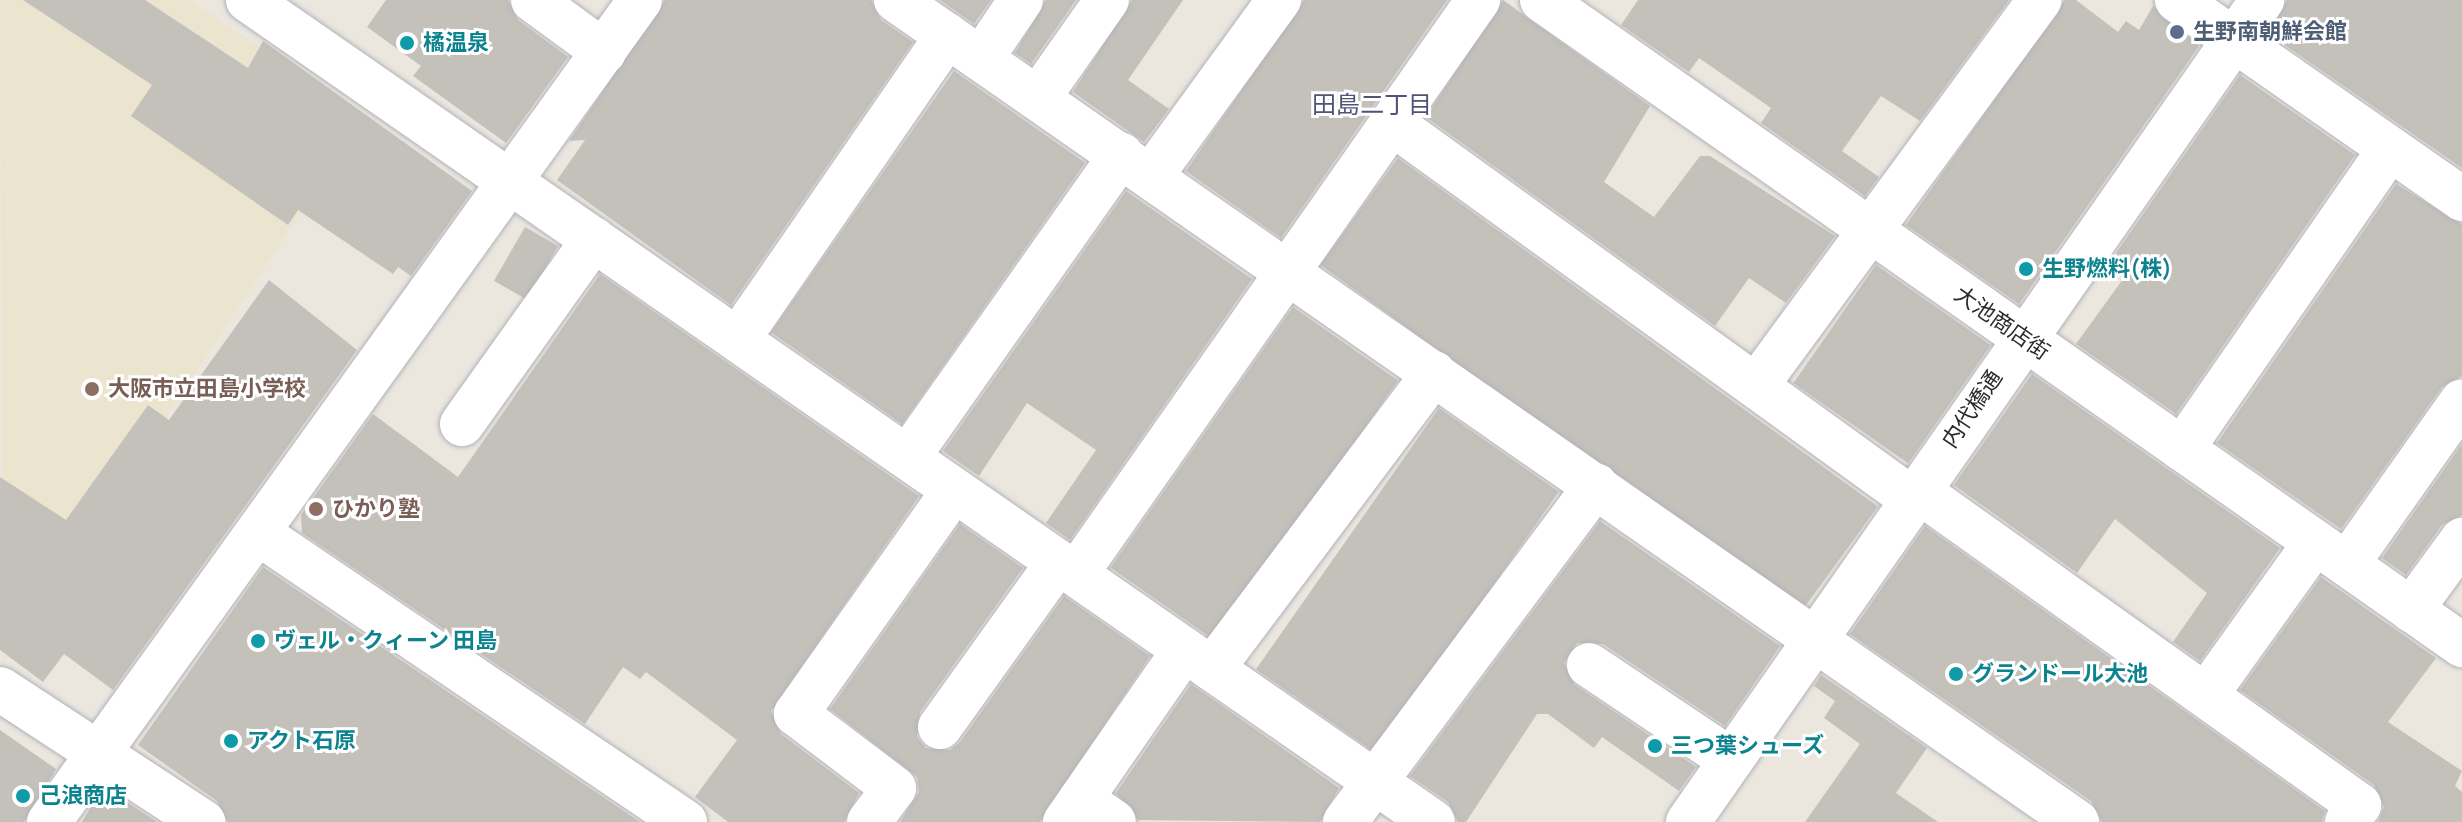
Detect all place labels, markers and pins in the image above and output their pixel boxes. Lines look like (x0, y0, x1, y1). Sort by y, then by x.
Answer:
place label: 生野南朝鮮会館 (2193, 19, 2347, 45)
marker: 生野南朝鮮会館 (2168, 23, 2186, 41)
place label: 橘温泉 (423, 30, 489, 56)
marker: 橘温泉 (398, 34, 416, 52)
place label: 生野燃料(株) (2042, 256, 2172, 282)
marker: 生野燃料(株) (2017, 260, 2035, 278)
place label: 大阪市立田島小学校 (108, 376, 306, 402)
marker: 大阪市立田島小学校 (83, 380, 101, 398)
place label: ひかり塾 (332, 496, 420, 522)
marker: ひかり塾 (307, 500, 325, 518)
place label: ヴェル・クィーン 田島 (274, 628, 498, 654)
marker: ヴェル・クィーン 田島 (249, 632, 267, 650)
place label: グランドール大池 (1972, 661, 2148, 687)
marker: グランドール大池 (1947, 665, 1965, 683)
place label: アクト石原 (247, 728, 357, 754)
marker: アクト石原 (222, 732, 240, 750)
place label: 三つ葉シューズ (1671, 733, 1825, 759)
marker: 三つ葉シューズ (1646, 737, 1664, 755)
place label: 己浪商店 (39, 783, 127, 809)
marker: 己浪商店 (14, 787, 32, 805)

